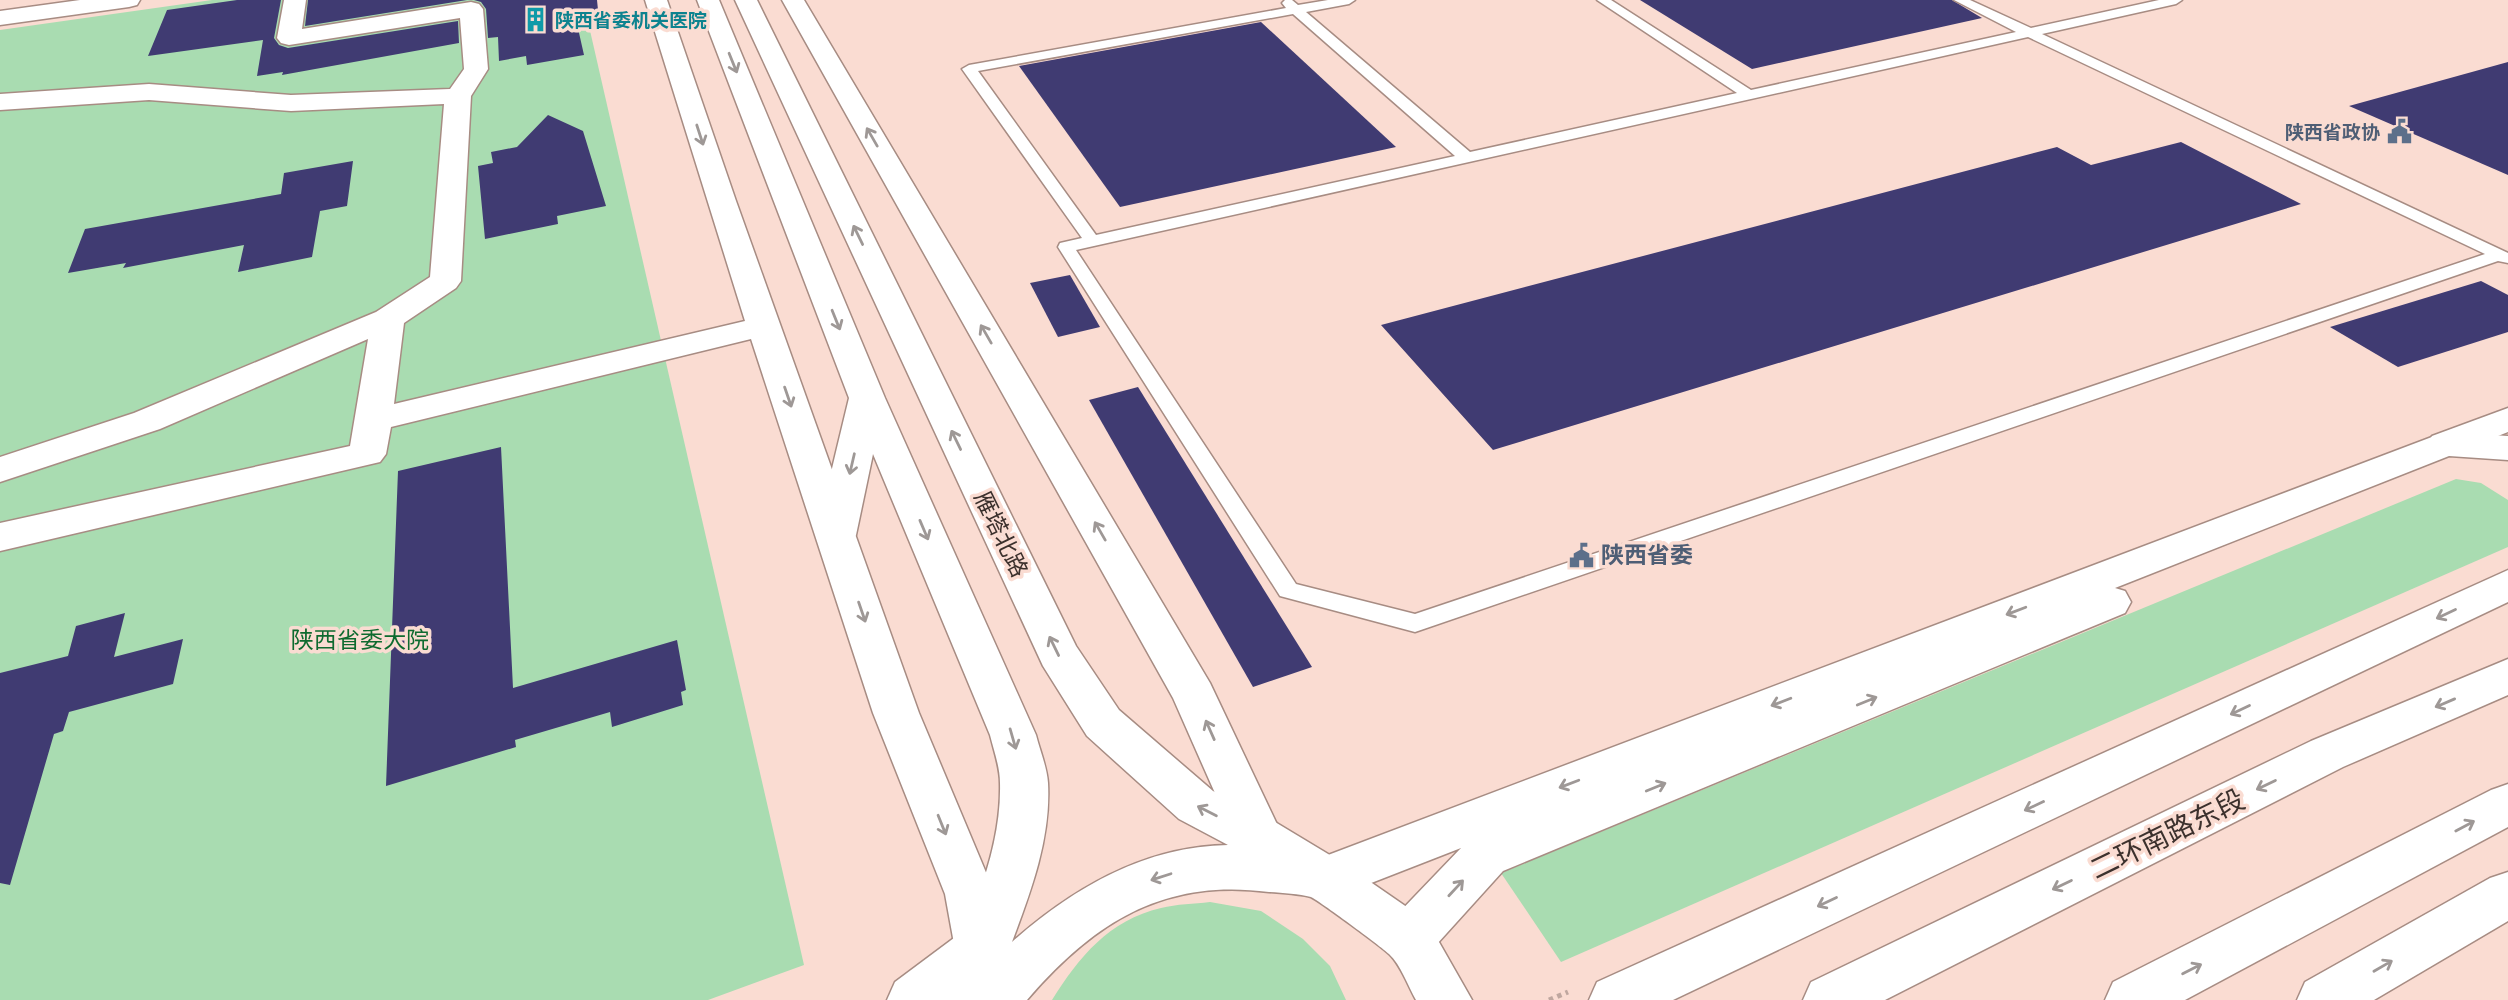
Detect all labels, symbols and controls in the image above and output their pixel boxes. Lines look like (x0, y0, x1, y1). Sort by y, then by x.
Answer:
building icon: 陕西省委机关医院 (521, 6, 549, 34)
place label: 陕西省委机关医院 (555, 10, 707, 31)
one-way arrow (728, 52, 741, 74)
public building icon: 陕西省政协 (2386, 118, 2414, 146)
place label: 陕西省政协 (2285, 122, 2380, 143)
one-way arrow (694, 124, 707, 146)
one-way arrow (865, 127, 878, 148)
one-way arrow (851, 225, 865, 246)
one-way arrow (830, 309, 843, 331)
one-way arrow (979, 324, 992, 345)
one-way arrow (783, 385, 795, 407)
one-way arrow (949, 430, 963, 451)
one-way arrow (844, 453, 857, 475)
street label: 雁塔北路 (969, 487, 1033, 581)
one-way arrow (918, 518, 931, 540)
one-way arrow (1092, 521, 1106, 541)
public building icon: 陕西省委 (1567, 541, 1595, 569)
place label: 陕西省委 (1601, 542, 1693, 568)
one-way arrow (856, 601, 869, 623)
one-way arrow (2006, 605, 2028, 618)
one-way arrow (2436, 607, 2457, 621)
park label: 陕西省委大院 (291, 627, 429, 653)
one-way arrow (1047, 636, 1061, 657)
one-way arrow (1855, 694, 1877, 707)
one-way arrow (1771, 696, 1793, 709)
one-way arrow (2435, 697, 2457, 710)
one-way arrow (2230, 703, 2251, 717)
one-way arrow (1203, 720, 1216, 741)
one-way arrow (1008, 728, 1021, 750)
one-way arrow (2256, 778, 2277, 792)
one-way arrow (1559, 779, 1581, 792)
one-way arrow (1645, 780, 1666, 793)
street label: 二环南路东段 (2085, 784, 2250, 885)
one-way arrow (2024, 799, 2045, 813)
one-way arrow (1197, 803, 1217, 817)
one-way arrow (936, 814, 949, 835)
one-way arrow (2454, 819, 2475, 833)
one-way arrow (1150, 871, 1172, 884)
one-way arrow (1448, 879, 1464, 897)
one-way arrow (2052, 879, 2073, 893)
one-way arrow (1817, 895, 1838, 909)
one-way arrow (2373, 959, 2393, 973)
one-way arrow (2181, 961, 2202, 975)

